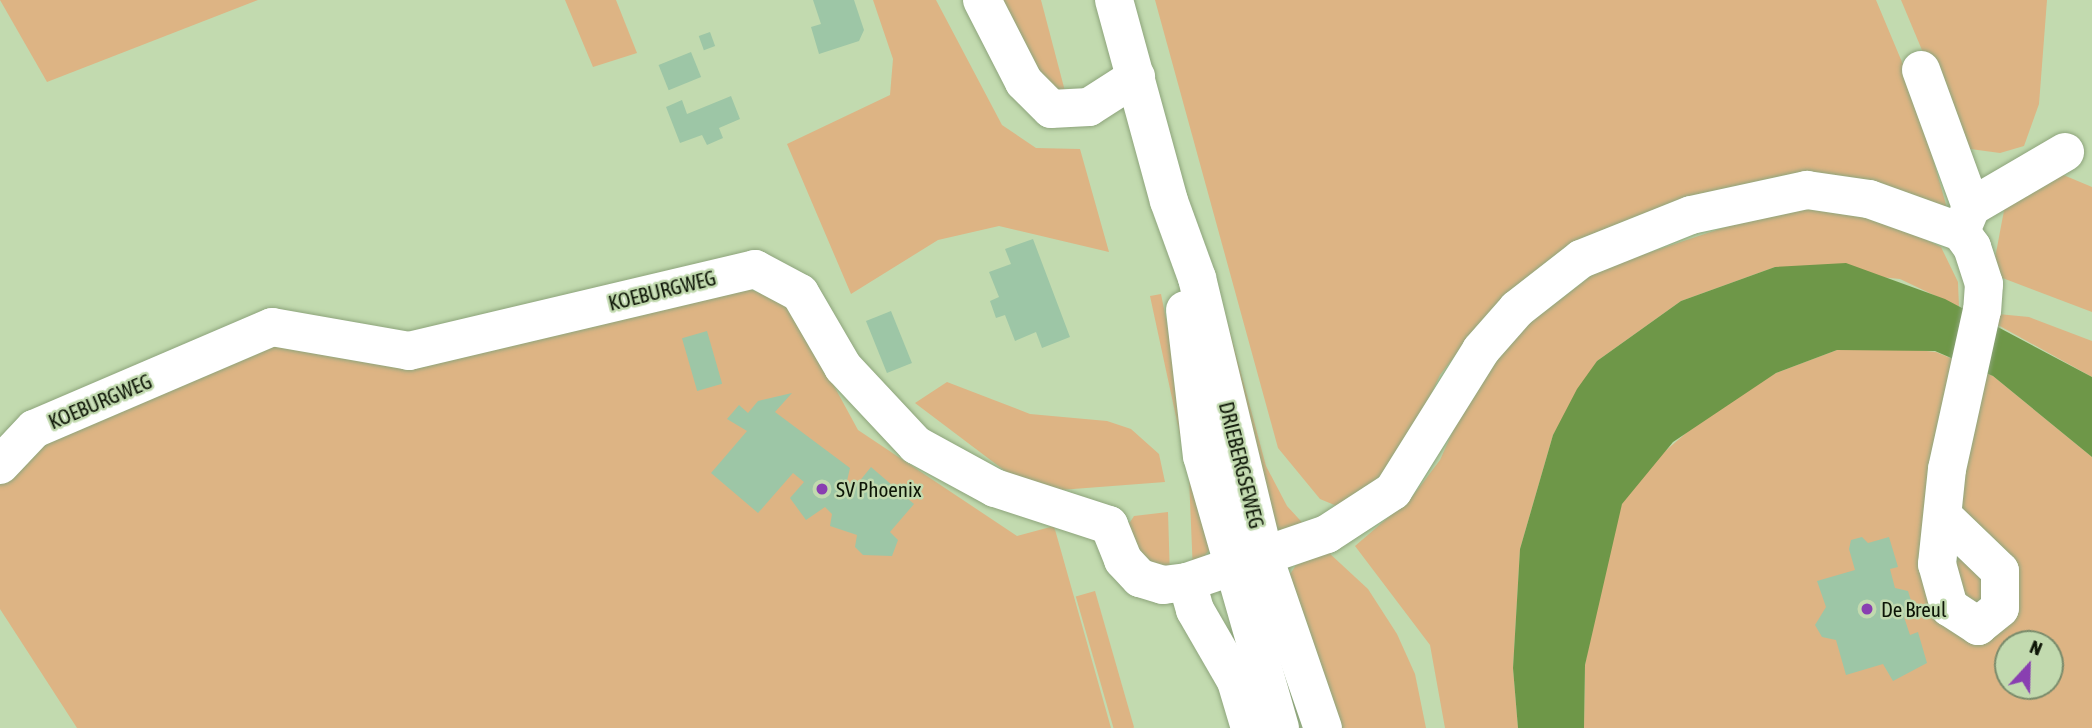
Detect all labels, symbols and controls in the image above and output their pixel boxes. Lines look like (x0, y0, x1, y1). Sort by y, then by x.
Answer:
street label: KOEBURGWEG (606, 264, 718, 316)
street label: KOEBURGWEG (44, 368, 156, 434)
street label: DRIEBERGSEWEG (1214, 399, 1270, 531)
place label: SV Phoenix (836, 476, 921, 502)
marker: SV Phoenix (814, 481, 830, 497)
place label: De Breul (1881, 596, 1947, 622)
marker: De Breul (1859, 601, 1875, 617)
north arrow (1994, 630, 2064, 700)
text: N (2027, 635, 2045, 660)

